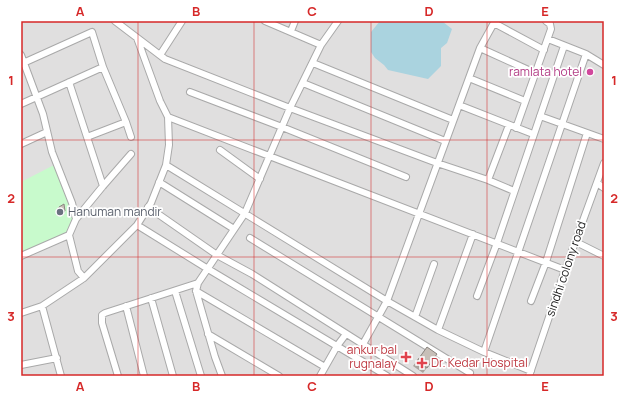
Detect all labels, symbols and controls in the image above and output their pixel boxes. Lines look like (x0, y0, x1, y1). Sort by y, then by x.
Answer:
text: A (76, 2, 85, 20)
text: B (192, 2, 200, 20)
text: C (307, 2, 317, 20)
text: D (424, 2, 434, 20)
text: E (541, 2, 549, 20)
place label: ramlata hotel (509, 63, 582, 80)
marker: ramlata hotel (585, 67, 595, 77)
text: 1 (8, 71, 14, 89)
text: 1 (611, 71, 617, 89)
text: 2 (7, 189, 15, 207)
text: 2 (610, 189, 618, 207)
place label: Hanuman mandir (68, 203, 162, 220)
marker: Hanuman mandir (55, 207, 65, 217)
street label: sindhi colony road (541, 219, 590, 319)
text: 3 (7, 307, 15, 325)
text: 3 (610, 307, 618, 325)
place label: ankur bal rugnalay (347, 341, 398, 372)
marker: ankur bal rugnalay (400, 351, 412, 363)
place label: Dr. Kedar Hospital (431, 354, 528, 371)
marker: Dr. Kedar Hospital (416, 357, 428, 369)
text: A (76, 377, 85, 395)
text: B (192, 377, 200, 395)
text: C (307, 377, 317, 395)
text: D (424, 377, 434, 395)
text: E (541, 377, 549, 395)

